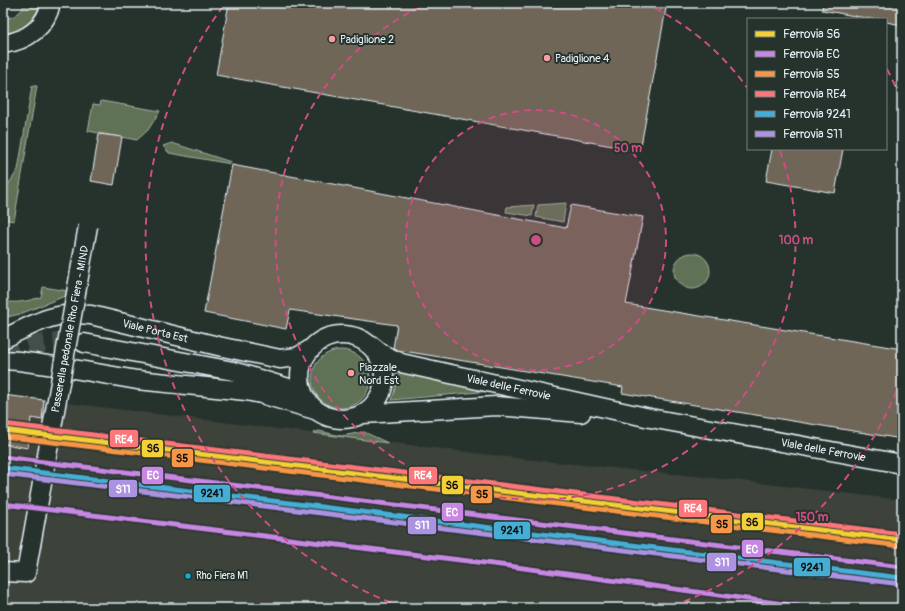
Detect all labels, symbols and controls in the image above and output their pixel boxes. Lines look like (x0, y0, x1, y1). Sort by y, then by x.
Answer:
legend (747, 18, 887, 150)
text: Ferrovia S6 (783, 27, 840, 42)
place label: Padiglione 2 (340, 33, 394, 46)
marker: Padiglione 2 (327, 34, 337, 44)
text: Ferrovia EC (783, 47, 840, 62)
place label: Padiglione 4 (555, 52, 610, 65)
marker: Padiglione 4 (542, 53, 552, 63)
text: Ferrovia S5 (783, 67, 840, 82)
text: Ferrovia RE4 (783, 87, 846, 102)
text: Ferrovia 9241 (783, 107, 851, 122)
text: Ferrovia S11 (783, 127, 843, 142)
text: 50 m (614, 141, 642, 156)
centre of rings (529, 233, 543, 247)
text: 100 m (779, 233, 814, 248)
street label: Passerella pedonale Rho Fiera - MIND (48, 244, 91, 413)
street label: Viale Porta Est (121, 316, 190, 345)
place label: Piazzale Nord Est (359, 361, 399, 387)
marker: Piazzale Nord Est (346, 368, 356, 378)
street label: Viale delle Ferrovie (465, 371, 552, 402)
line badge: RE4 (109, 429, 139, 448)
text: RE4 (115, 433, 134, 446)
street label: Viale delle Ferrovie (780, 436, 867, 464)
line badge: S6 (141, 439, 164, 458)
text: S6 (147, 442, 160, 455)
line badge: S5 (171, 448, 194, 468)
text: S5 (176, 452, 188, 465)
line badge: EC (141, 466, 164, 485)
line badge: RE4 (408, 466, 438, 485)
text: EC (147, 469, 159, 482)
text: RE4 (414, 469, 433, 482)
line badge: S6 (441, 475, 464, 495)
line badge: S11 (108, 479, 138, 498)
text: S6 (446, 479, 459, 492)
text: S11 (115, 483, 131, 496)
line badge: 9241 (193, 484, 231, 503)
line badge: S5 (470, 485, 493, 504)
text: 9241 (201, 487, 223, 500)
text: S5 (476, 488, 488, 501)
line badge: RE4 (678, 499, 708, 518)
line badge: EC (441, 502, 464, 522)
text: RE4 (684, 502, 703, 515)
text: EC (446, 506, 458, 519)
text: 150 m (796, 510, 829, 525)
line badge: S6 (741, 512, 764, 531)
line badge: S5 (710, 514, 733, 534)
line badge: S11 (407, 516, 437, 535)
text: S6 (746, 516, 759, 529)
text: S5 (716, 518, 728, 531)
text: S11 (414, 519, 430, 532)
line badge: 9241 (493, 521, 531, 540)
text: 9241 (501, 524, 523, 537)
line badge: EC (741, 539, 764, 558)
text: EC (746, 543, 758, 556)
line badge: S11 (706, 552, 737, 572)
text: S11 (714, 556, 730, 569)
line badge: 9241 (793, 557, 831, 577)
text: 9241 (801, 561, 823, 574)
place label: Rho Fiera M1 (196, 570, 248, 582)
marker: Rho Fiera M1 (183, 571, 193, 581)

